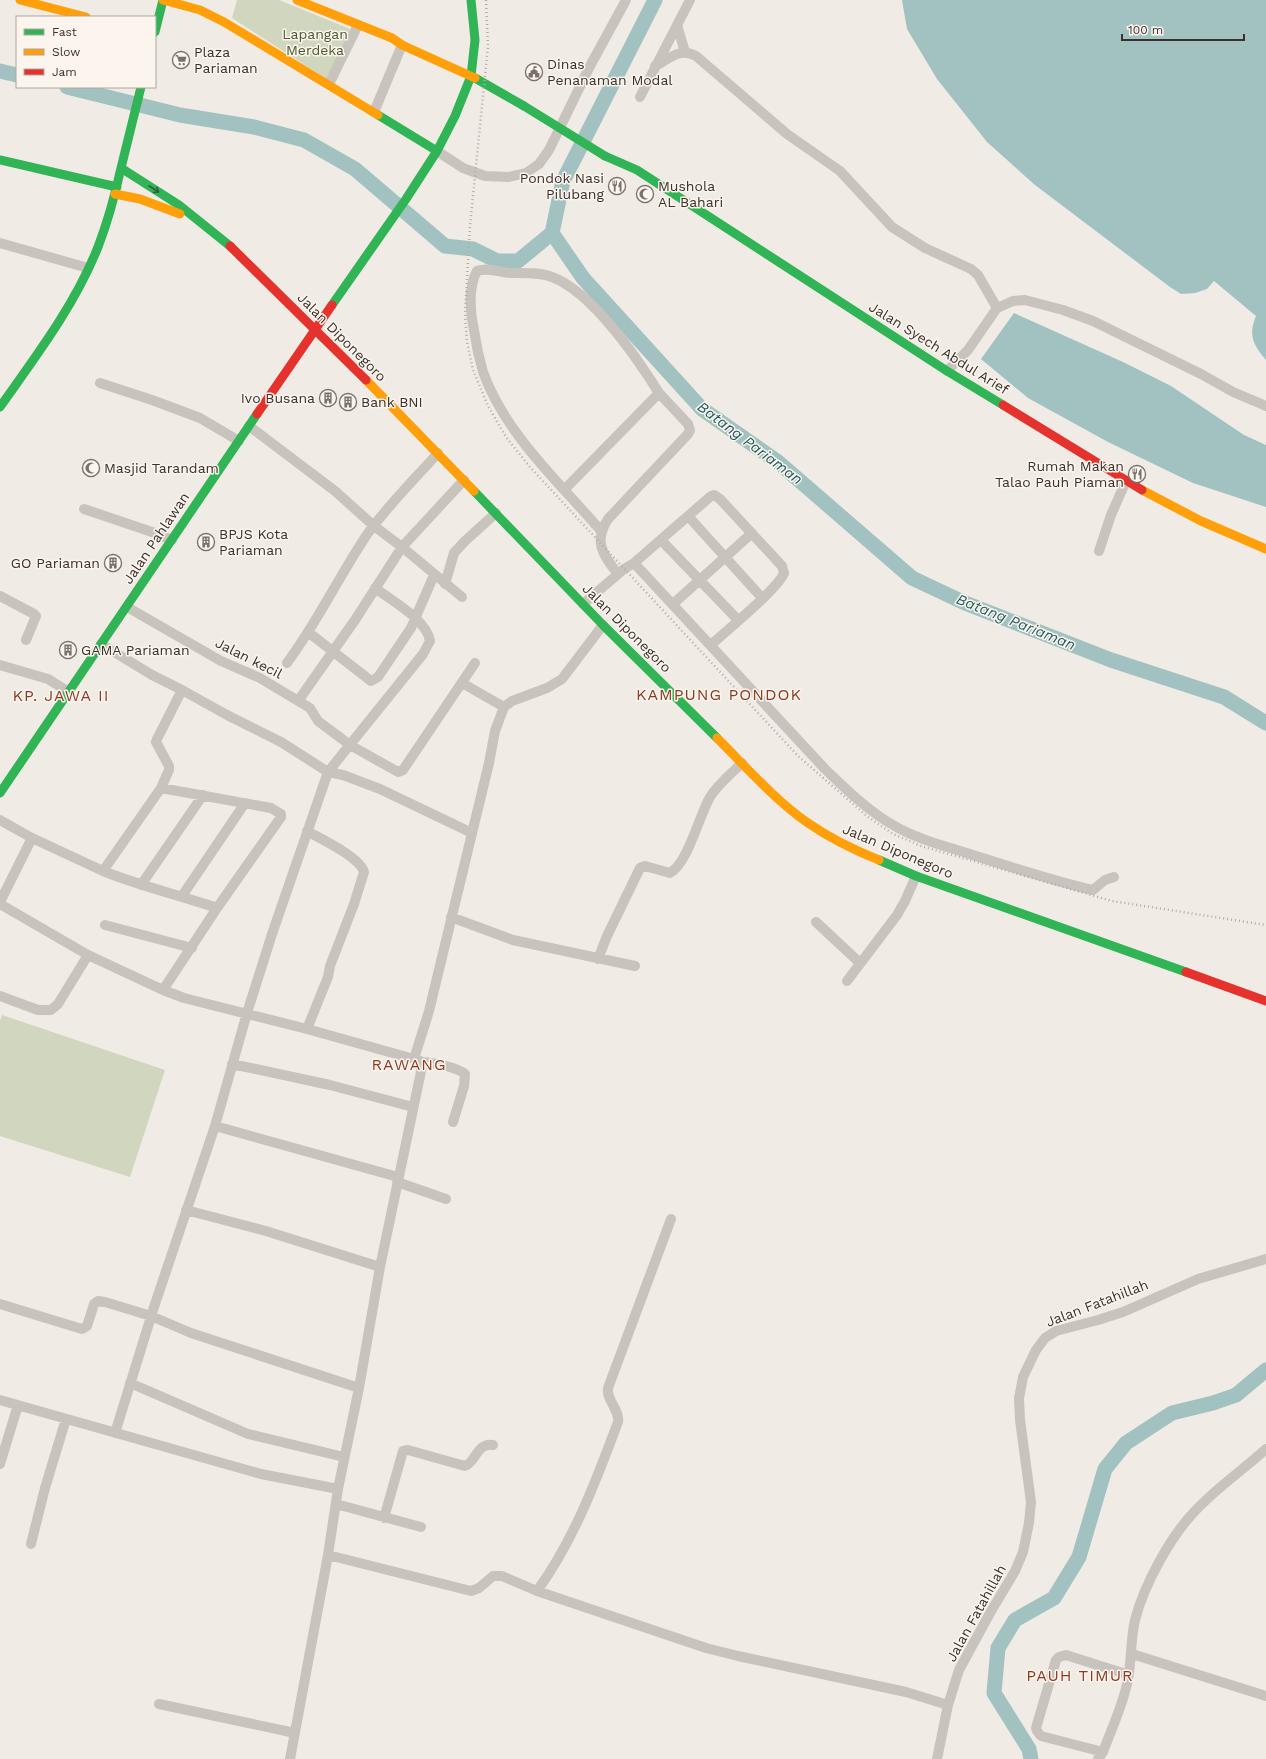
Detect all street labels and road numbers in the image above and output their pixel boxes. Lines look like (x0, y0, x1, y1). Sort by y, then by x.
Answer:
street label: Jalan Diponegoro (294, 289, 390, 385)
street label: Jalan Syech Abdul Arief (866, 298, 1012, 398)
street label: Jalan Pahlawan (120, 489, 192, 587)
street label: Jalan Diponegoro (579, 580, 675, 676)
street label: Jalan kecil (213, 634, 286, 682)
street label: Jalan Diponegoro (840, 820, 956, 882)
street label: Jalan Fatahillah (1044, 1276, 1150, 1330)
street label: Jalan Fatahillah (943, 1562, 1009, 1664)

